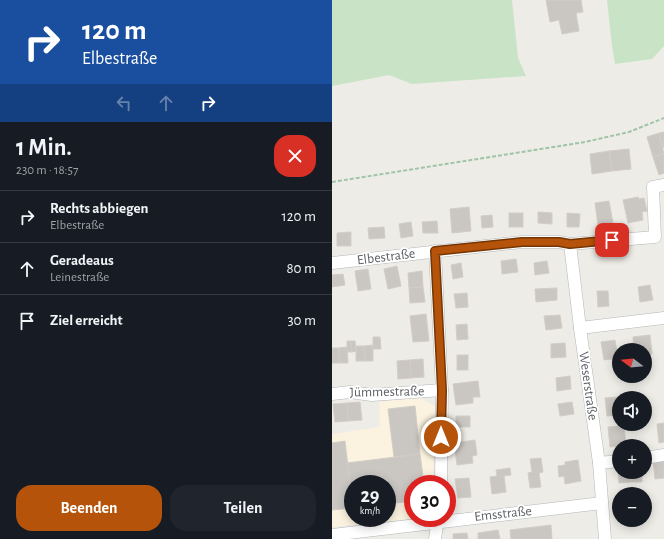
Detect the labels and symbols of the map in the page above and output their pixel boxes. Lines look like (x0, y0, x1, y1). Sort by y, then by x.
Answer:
pin (595, 223, 629, 257)
street label: Elbestraße (356, 246, 416, 268)
north arrow (612, 343, 652, 383)
street label: Weserstraße (576, 351, 600, 421)
street label: Jümmestraße (350, 384, 424, 400)
position arrow (420, 416, 462, 458)
speed limit sign: 30 (404, 475, 456, 527)
street label: Emsstraße (474, 504, 532, 524)

